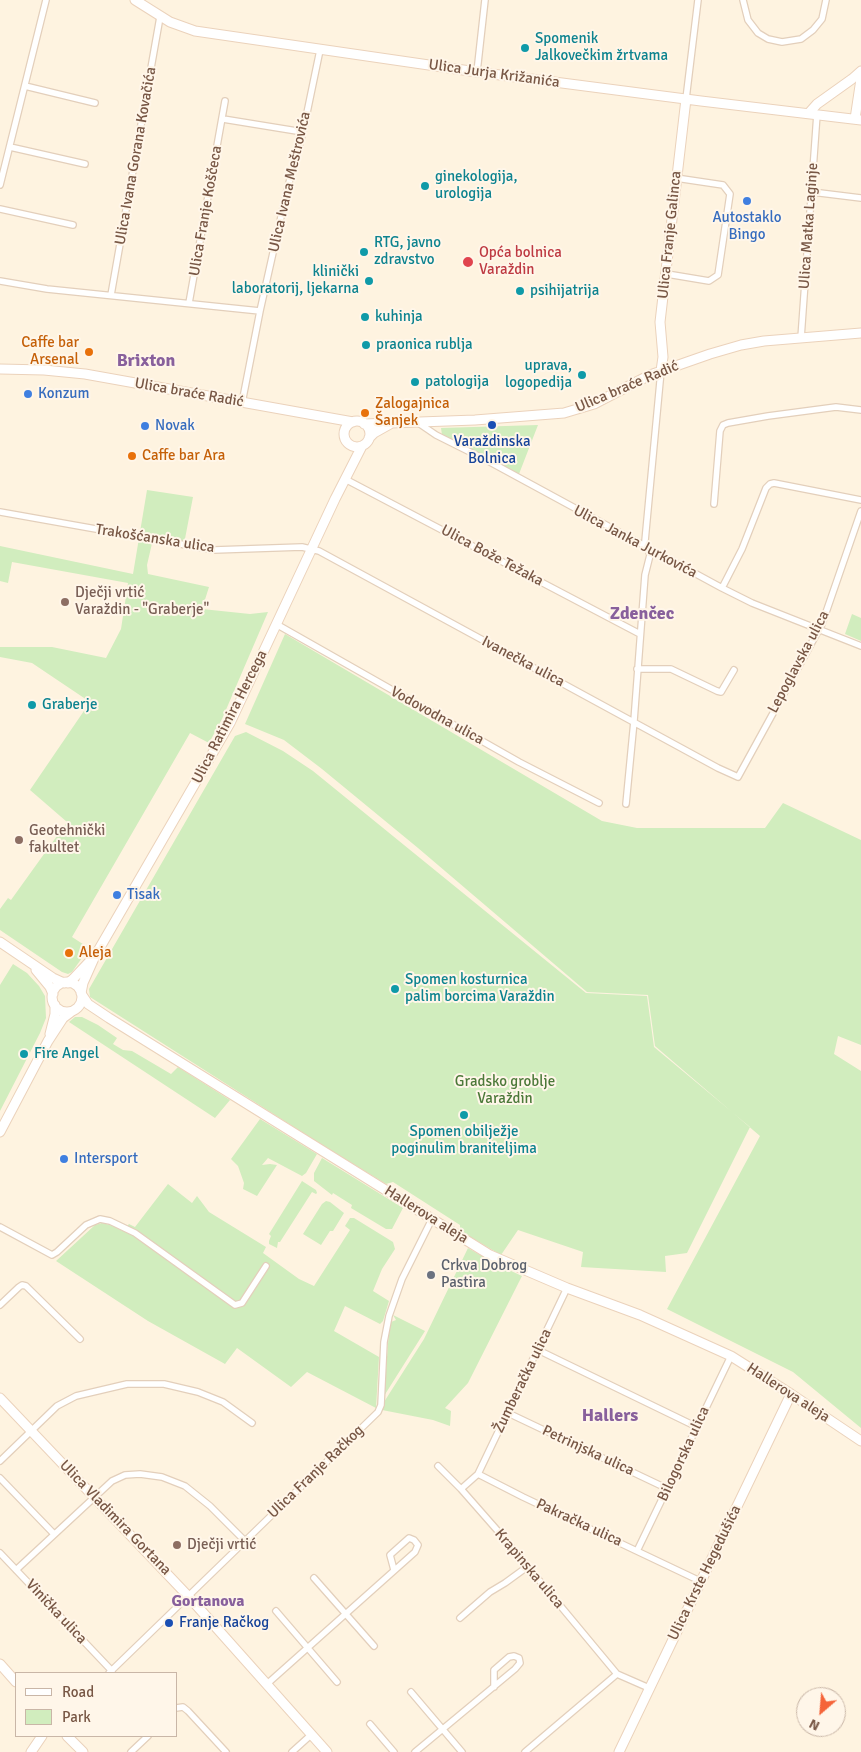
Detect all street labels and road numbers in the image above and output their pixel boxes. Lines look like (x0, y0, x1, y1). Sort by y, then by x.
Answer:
street label: Ulica Jurja Križanića (427, 56, 561, 92)
street label: Ulica Ivana Gorana Kovačića (111, 66, 161, 246)
street label: Ulica Ivana Meštrovića (265, 110, 315, 254)
street label: Ulica Franje Koščeca (186, 144, 226, 278)
street label: Ulica Matka Laginje (796, 162, 822, 290)
street label: Ulica Franje Galinca (654, 170, 686, 300)
street label: Ulica braće Radić (573, 357, 681, 417)
street label: Ulica braće Radić (133, 375, 245, 411)
street label: Ulica Janka Jurkovića (570, 502, 700, 582)
street label: Trakošćanska ulica (94, 521, 216, 557)
street label: Ulica Bože Težaka (438, 521, 546, 591)
street label: Lepoglavska ulica (764, 608, 834, 716)
street label: Ivanečka ulica (478, 633, 568, 691)
street label: Ulica Ratimira Hercega (189, 647, 271, 787)
street label: Vodovodna ulica (387, 683, 487, 749)
street label: Hallerova aleja (381, 1182, 471, 1248)
street label: Žumberačka ulica (490, 1326, 556, 1436)
street label: Hallerova aleja (743, 1359, 833, 1427)
street label: Bilogorska ulica (654, 1404, 714, 1504)
street label: Ulica Franje Račkog (264, 1422, 368, 1522)
street label: Petrinjska ulica (539, 1422, 637, 1480)
street label: Ulica Vladimira Gortana (55, 1457, 175, 1579)
street label: Pakračka ulica (533, 1495, 625, 1551)
street label: Ulica Krste Hegedušića (664, 1503, 746, 1643)
street label: Krapinska ulica (490, 1526, 568, 1612)
street label: Vinička ulica (22, 1576, 90, 1648)

